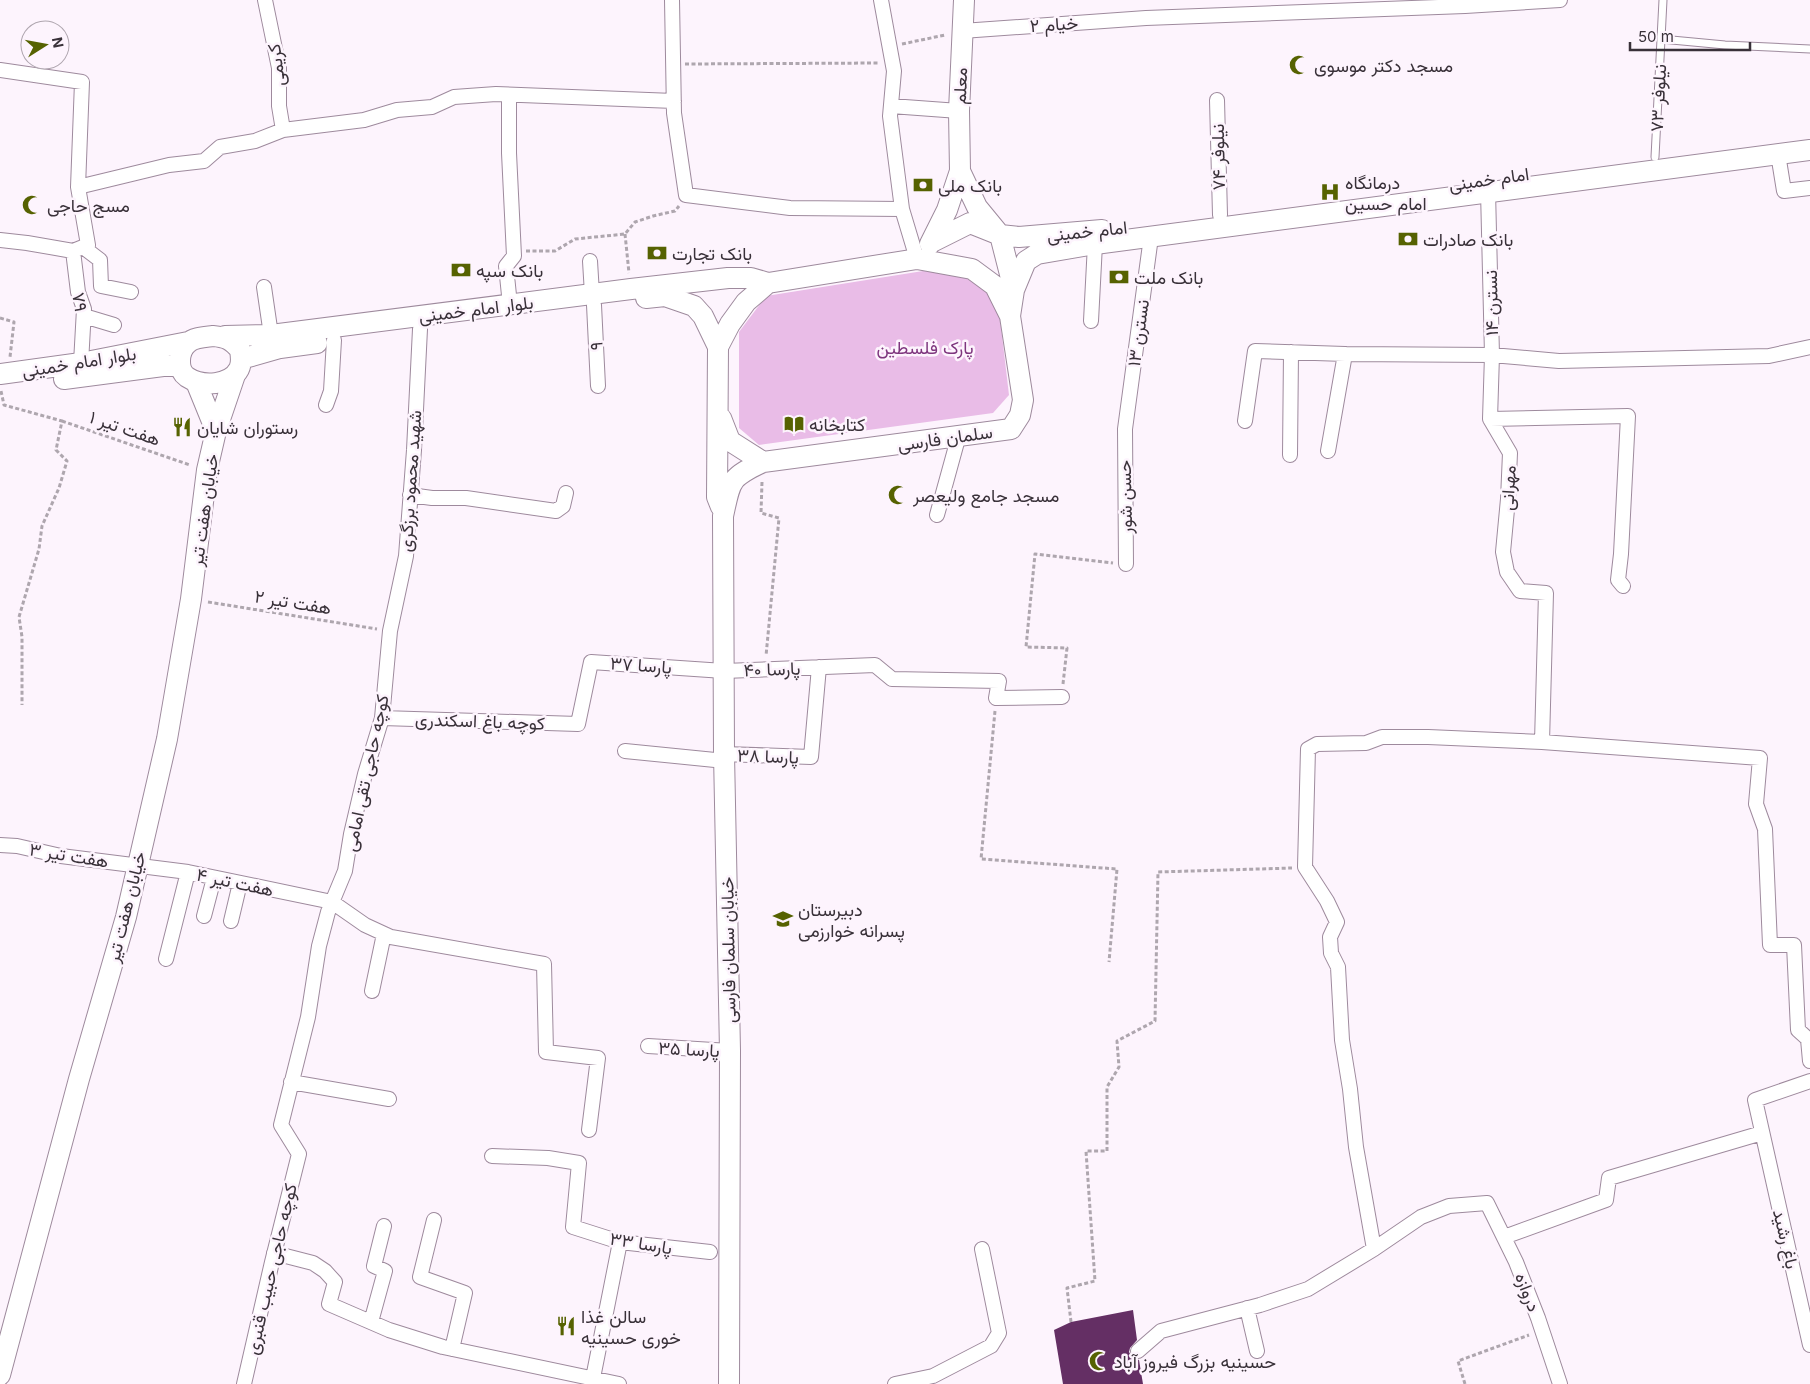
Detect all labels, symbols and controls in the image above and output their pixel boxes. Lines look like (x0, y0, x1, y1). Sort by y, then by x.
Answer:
street label: خیام ۲ (1029, 12, 1079, 38)
north arrow (20, 20, 70, 70)
scale bar (1630, 20, 1750, 52)
text: 50 m (1638, 27, 1674, 46)
text: N (49, 36, 68, 49)
street label: کریمی (263, 42, 290, 88)
mosque icon: مسجد دکتر موسوی (1288, 54, 1310, 76)
place label: مسجد دکتر موسوی (1314, 55, 1453, 77)
street label: نیلوفر ۷۳ (1646, 63, 1671, 133)
street label: معلم (949, 67, 973, 105)
street label: نیلوفر ۷۴ (1207, 124, 1230, 190)
street label: امام خمینی (1447, 163, 1531, 197)
place label: درمانگاه امام حسین (1345, 172, 1427, 216)
bank icon: بانک ملی (912, 174, 934, 196)
place label: بانک ملی (938, 175, 1002, 197)
hospital icon: درمانگاه امام حسین (1319, 181, 1341, 203)
mosque icon: مسج حاجی (21, 194, 43, 216)
place label: مسج حاجی (47, 195, 130, 218)
street label: امام خمینی (1046, 216, 1129, 248)
bank icon: بانک صادرات (1397, 228, 1419, 250)
place label: بانک صادرات (1423, 229, 1513, 251)
bank icon: بانک تجارت (646, 242, 668, 264)
place label: بانک تجارت (672, 243, 752, 265)
bank icon: بانک سپه (450, 259, 472, 281)
place label: بانک سپه (476, 260, 543, 283)
bank icon: بانک ملت (1108, 266, 1130, 288)
place label: بانک ملت (1134, 267, 1203, 288)
street label: نسترن ۱۴ (1480, 270, 1503, 336)
street label: ۷۹ (68, 291, 92, 313)
street label: بلوار امام خمینی (417, 292, 535, 328)
street label: نسترن ۱۳ (1123, 298, 1154, 368)
park label: پارک فلسطین (876, 337, 974, 360)
street label: ۹ (585, 341, 607, 351)
street label: بلوار امام خمینی (20, 343, 138, 383)
street label: هفت تیر ۱ (87, 406, 163, 451)
street label: شهید محمود برزگری (395, 409, 426, 553)
library icon: کتابخانه (783, 413, 805, 435)
place label: کتابخانه (809, 414, 865, 435)
restaurant icon: رستوران شایان (171, 416, 193, 438)
place label: رستوران شایان (197, 417, 298, 439)
street label: سلمان فارسی (896, 421, 994, 456)
street label: خیابان هفت تیر (186, 452, 223, 569)
street label: حسن شور (1114, 460, 1137, 535)
street label: مهرانی (1496, 465, 1521, 511)
mosque icon: مسجد جامع ولیعصر (887, 484, 909, 506)
place label: مسجد جامع ولیعصر (912, 485, 1059, 508)
street label: هفت تیر ۲ (253, 586, 333, 619)
street label: پارسا ۳۷ (609, 652, 672, 680)
street label: پارسا ۴۰ (743, 658, 801, 682)
street label: کوچه حاجی تقی امامی (339, 693, 395, 854)
street label: کوچه باغ اسکندری (415, 708, 545, 736)
street label: پارسا ۳۸ (737, 744, 799, 770)
street label: هفت تیر ۳ (28, 838, 110, 873)
street label: خیابان هفت تیر (102, 849, 151, 966)
street label: هفت تیر ۴ (194, 864, 275, 901)
street label: خیابان سلمان فارسی (716, 877, 741, 1023)
place label: دبیرستان پسرانه خوارزمی (798, 899, 905, 943)
school or university icon: دبیرستان پسرانه خوارزمی (772, 908, 794, 930)
street label: پارسا ۳۵ (658, 1037, 720, 1063)
street label: کوچه حاجی حبیب قنبری (241, 1181, 303, 1357)
street label: باغ رشید (1767, 1207, 1803, 1271)
street label: پارسا ۳۳ (608, 1228, 674, 1260)
street label: دروازه (1510, 1270, 1545, 1315)
place label: سالن غذا خوری حسینیه (581, 1306, 681, 1349)
restaurant icon: سالن غذا خوری حسینیه (555, 1315, 577, 1337)
mosque icon: حسینیه بزرگ فیروز آباد (1088, 1350, 1110, 1372)
place label: حسینیه بزرگ فیروز آباد (1114, 1351, 1276, 1373)

